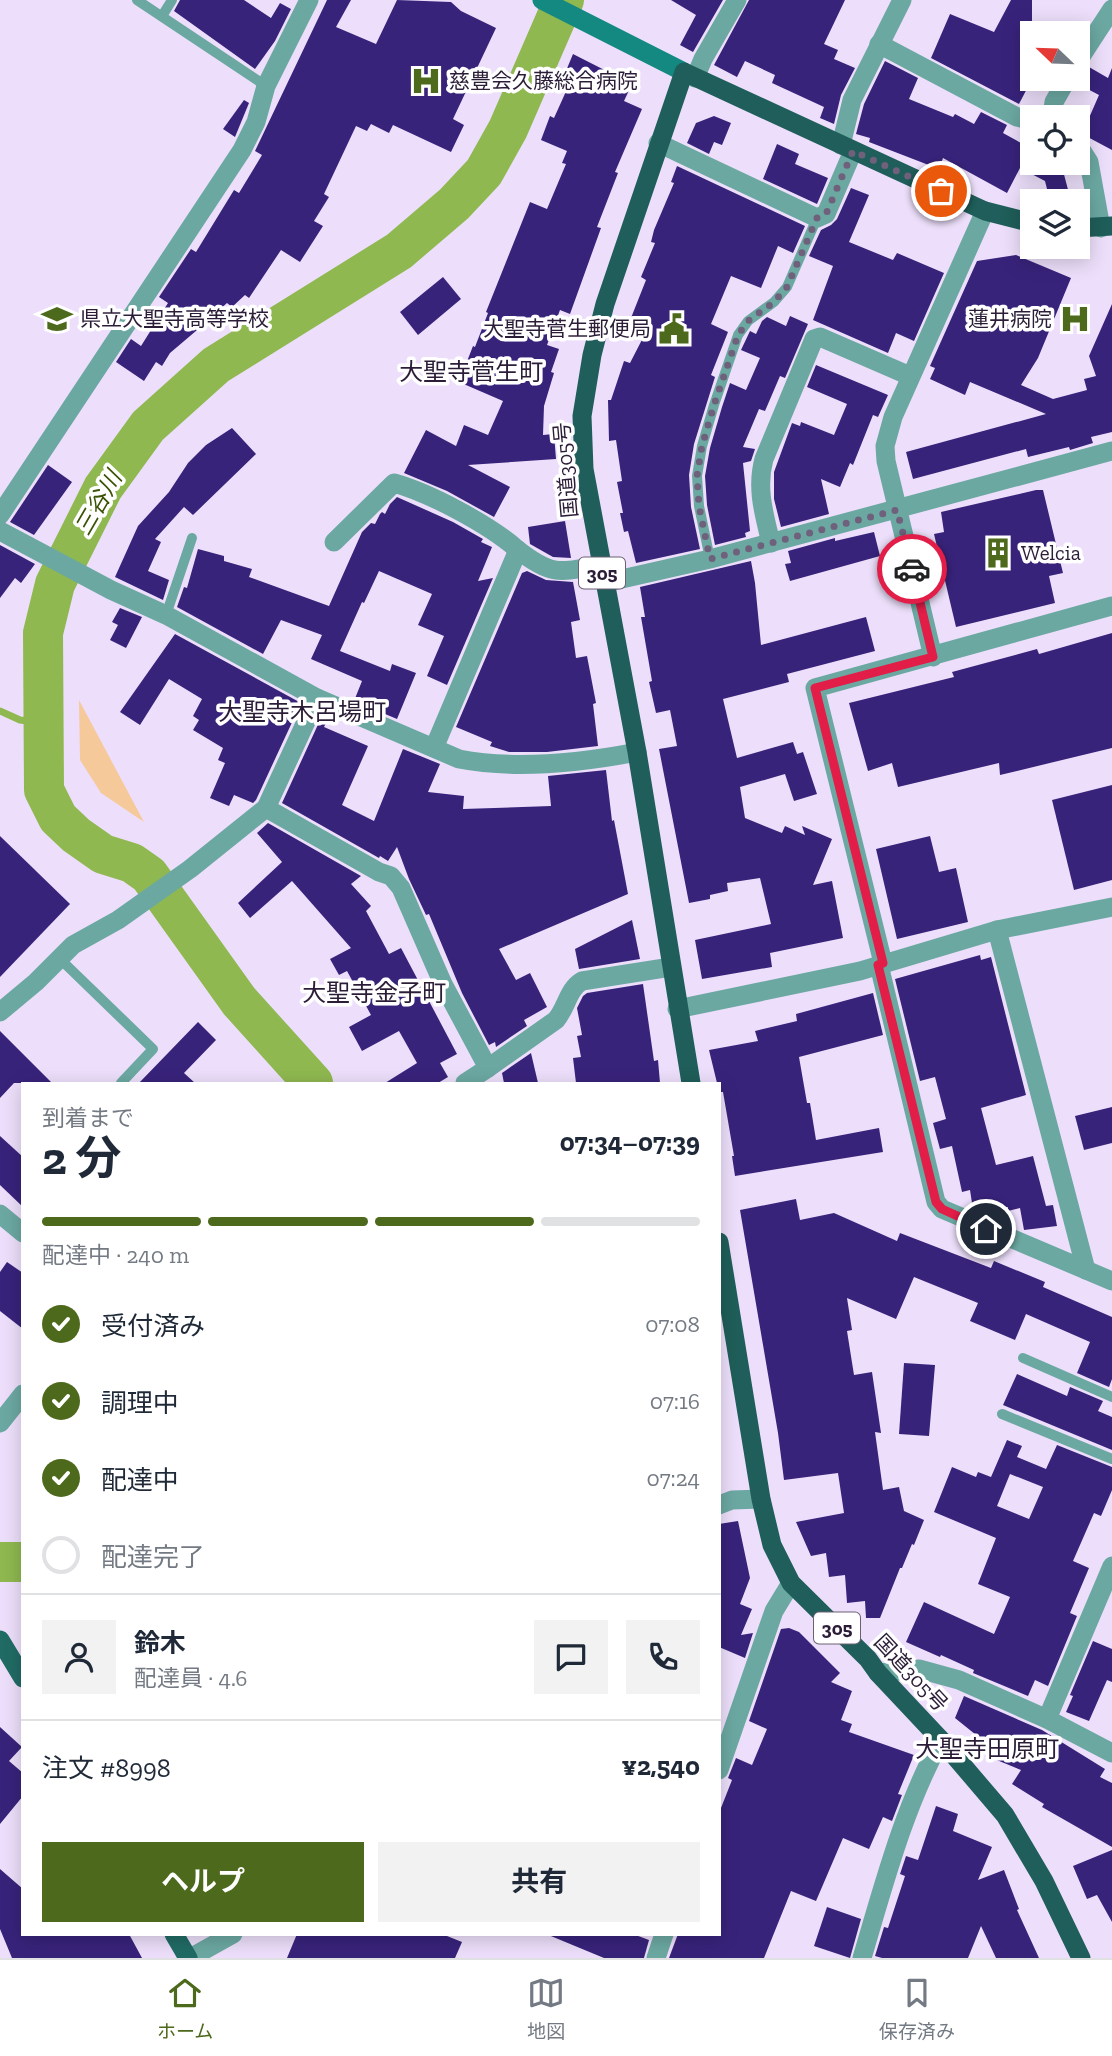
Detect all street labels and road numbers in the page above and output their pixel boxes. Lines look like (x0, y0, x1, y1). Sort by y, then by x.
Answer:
street label: 国道305号 (549, 421, 582, 519)
road number: 305 (579, 558, 625, 588)
road number: 305 (814, 1612, 860, 1644)
street label: 国道305号 (869, 1629, 953, 1716)

